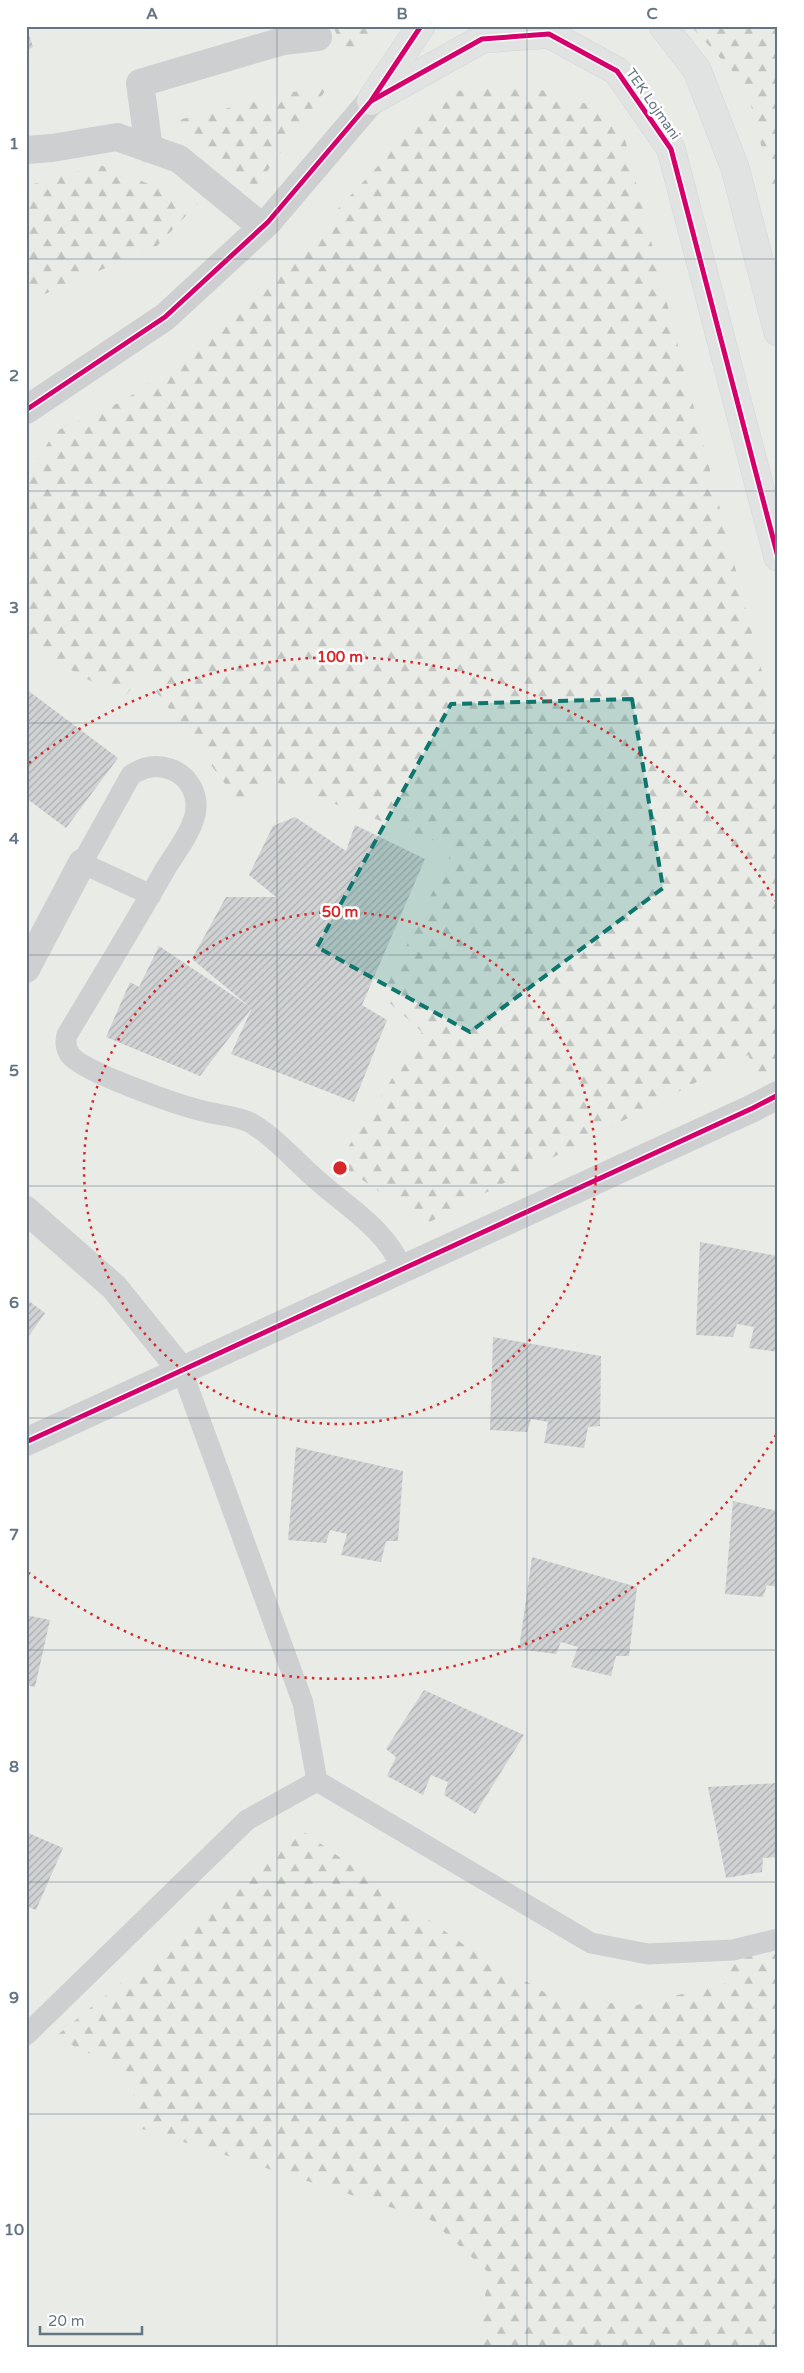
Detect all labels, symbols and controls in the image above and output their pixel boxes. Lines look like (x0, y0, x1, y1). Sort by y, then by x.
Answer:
text: A (146, 4, 158, 24)
text: B (396, 4, 408, 24)
text: C (646, 4, 658, 24)
street label: TEK Lojmani (622, 65, 684, 143)
text: 1 (9, 134, 19, 154)
text: 2 (9, 366, 19, 386)
text: 3 (9, 598, 19, 618)
text: 100 m (317, 648, 363, 666)
text: 4 (9, 829, 19, 849)
text: 50 m (322, 903, 358, 921)
text: 5 (9, 1061, 19, 1081)
centre of rings (331, 1159, 349, 1177)
text: 6 (9, 1293, 19, 1313)
text: 7 (9, 1525, 19, 1545)
text: 8 (9, 1757, 19, 1777)
text: 9 (9, 1988, 19, 2008)
text: 10 (4, 2220, 24, 2240)
scale bar (40, 2303, 142, 2335)
text: 20 m (48, 2312, 85, 2330)

